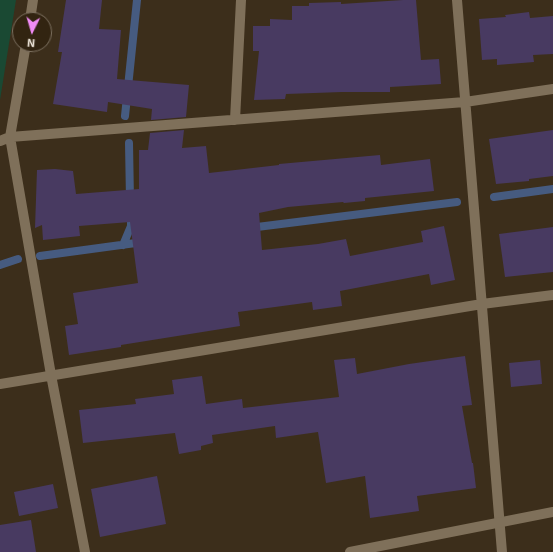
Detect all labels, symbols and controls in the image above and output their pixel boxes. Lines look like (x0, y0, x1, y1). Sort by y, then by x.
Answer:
north arrow (12, 12, 52, 52)
text: N (26, 37, 36, 50)

